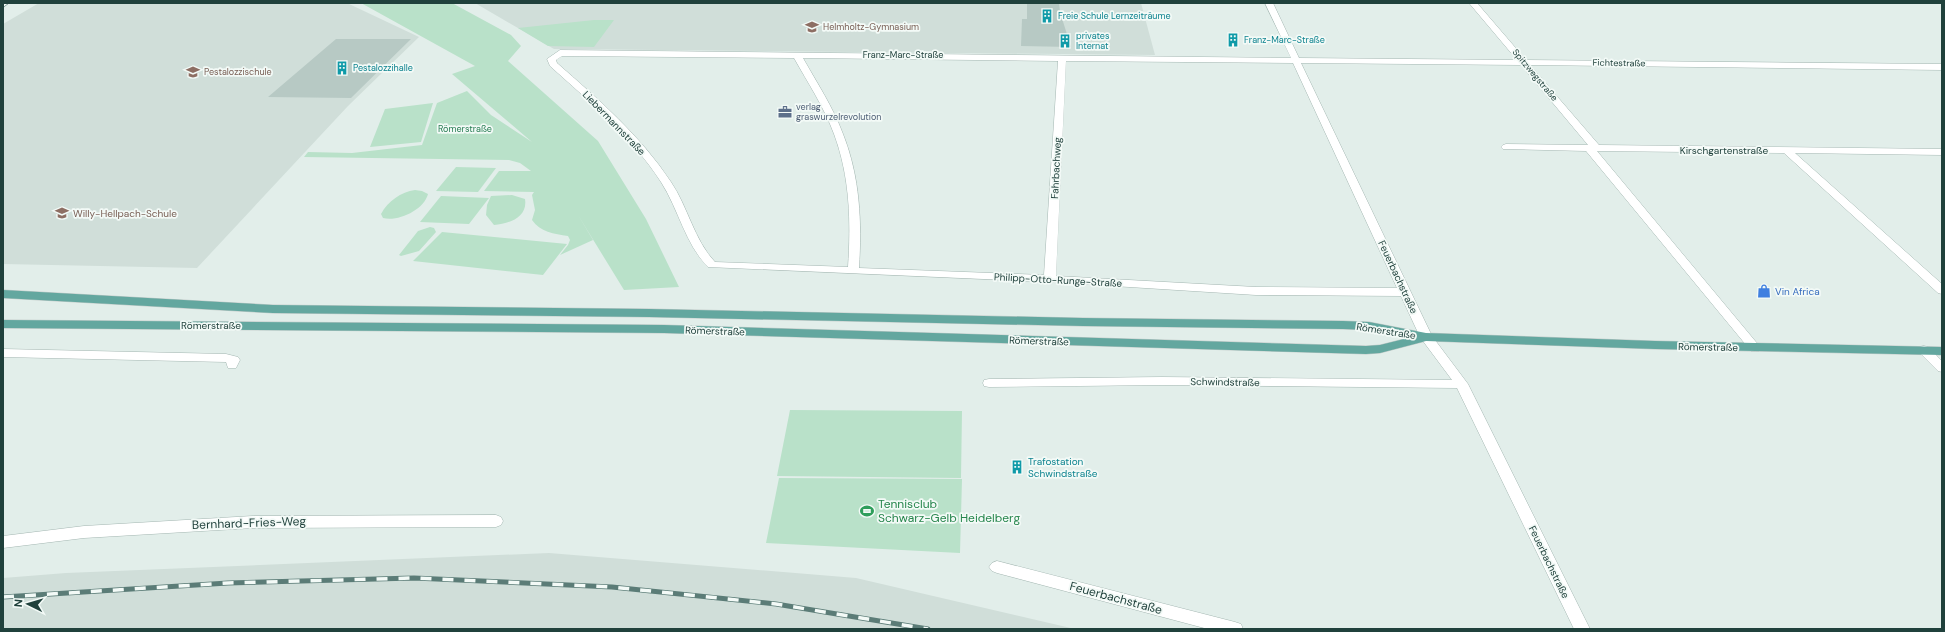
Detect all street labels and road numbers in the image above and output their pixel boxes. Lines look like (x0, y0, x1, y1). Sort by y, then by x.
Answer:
street label: Spitzwegstraße (1510, 46, 1560, 104)
street label: Franz-Marc-Straße (863, 49, 943, 61)
street label: Fichtestraße (1592, 57, 1646, 69)
street label: Liebermannstraße (580, 88, 648, 158)
street label: Fahrbachweg (1048, 136, 1064, 199)
street label: Kirschgartenstraße (1680, 144, 1768, 157)
street label: Feuerbachstraße (1375, 238, 1421, 316)
street label: Philipp-Otto-Runge-Straße (994, 270, 1123, 290)
street label: Römerstraße (181, 319, 241, 332)
street label: Römerstraße (1355, 320, 1417, 342)
street label: Römerstraße (685, 323, 745, 339)
street label: Römerstraße (1009, 333, 1069, 349)
street label: Römerstraße (1678, 340, 1738, 354)
street label: Schwindstraße (1190, 375, 1260, 389)
street label: Bernhard-Fries-Weg (192, 513, 307, 533)
street label: Feuerbachstraße (1526, 524, 1572, 601)
street label: Feuerbachstraße (1068, 578, 1164, 618)

